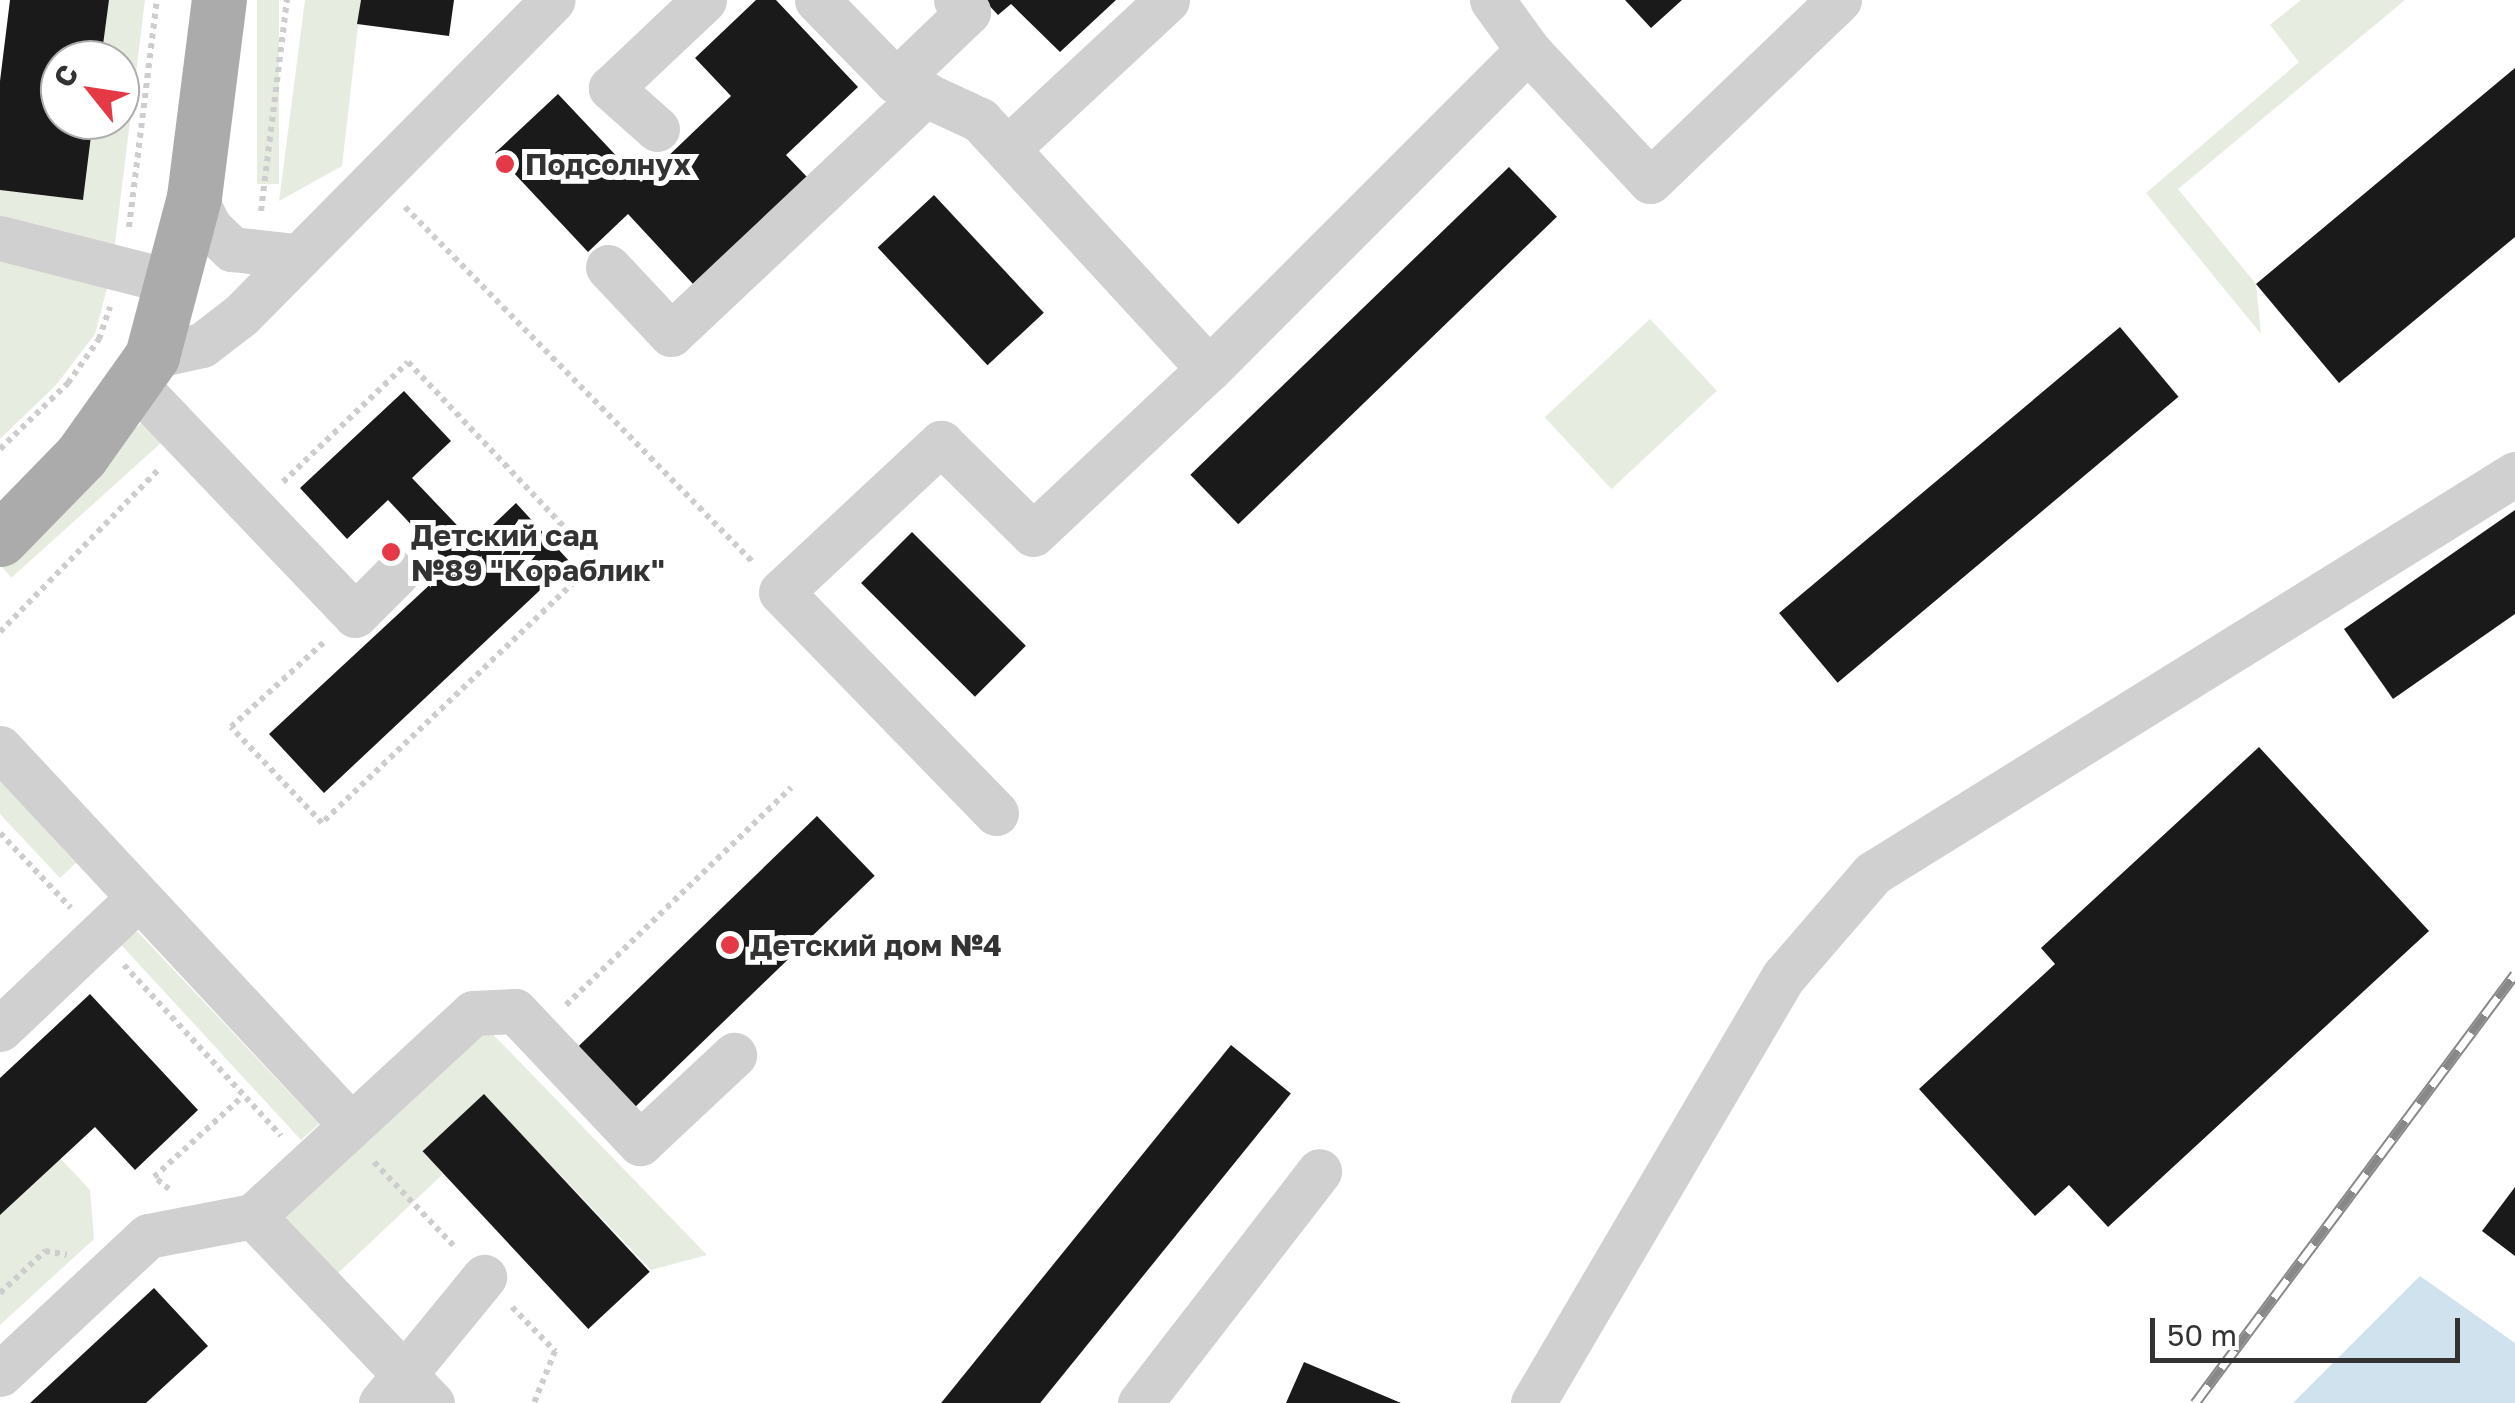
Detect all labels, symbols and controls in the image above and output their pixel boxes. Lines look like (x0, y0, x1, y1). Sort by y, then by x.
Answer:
north arrow (40, 40, 140, 140)
text: С (46, 59, 85, 93)
place label: Подсолнух (525, 146, 691, 182)
marker: Подсолнух (494, 153, 516, 175)
place label: Детский сад №89 "Кораблик" (411, 517, 665, 588)
marker: Детский сад №89 "Кораблик" (380, 541, 402, 563)
place label: Детский дом №4 (750, 927, 1002, 963)
marker: Детский дом №4 (719, 934, 741, 956)
scale bar (2155, 1298, 2465, 1360)
text: 50 m (2167, 1317, 2237, 1353)

